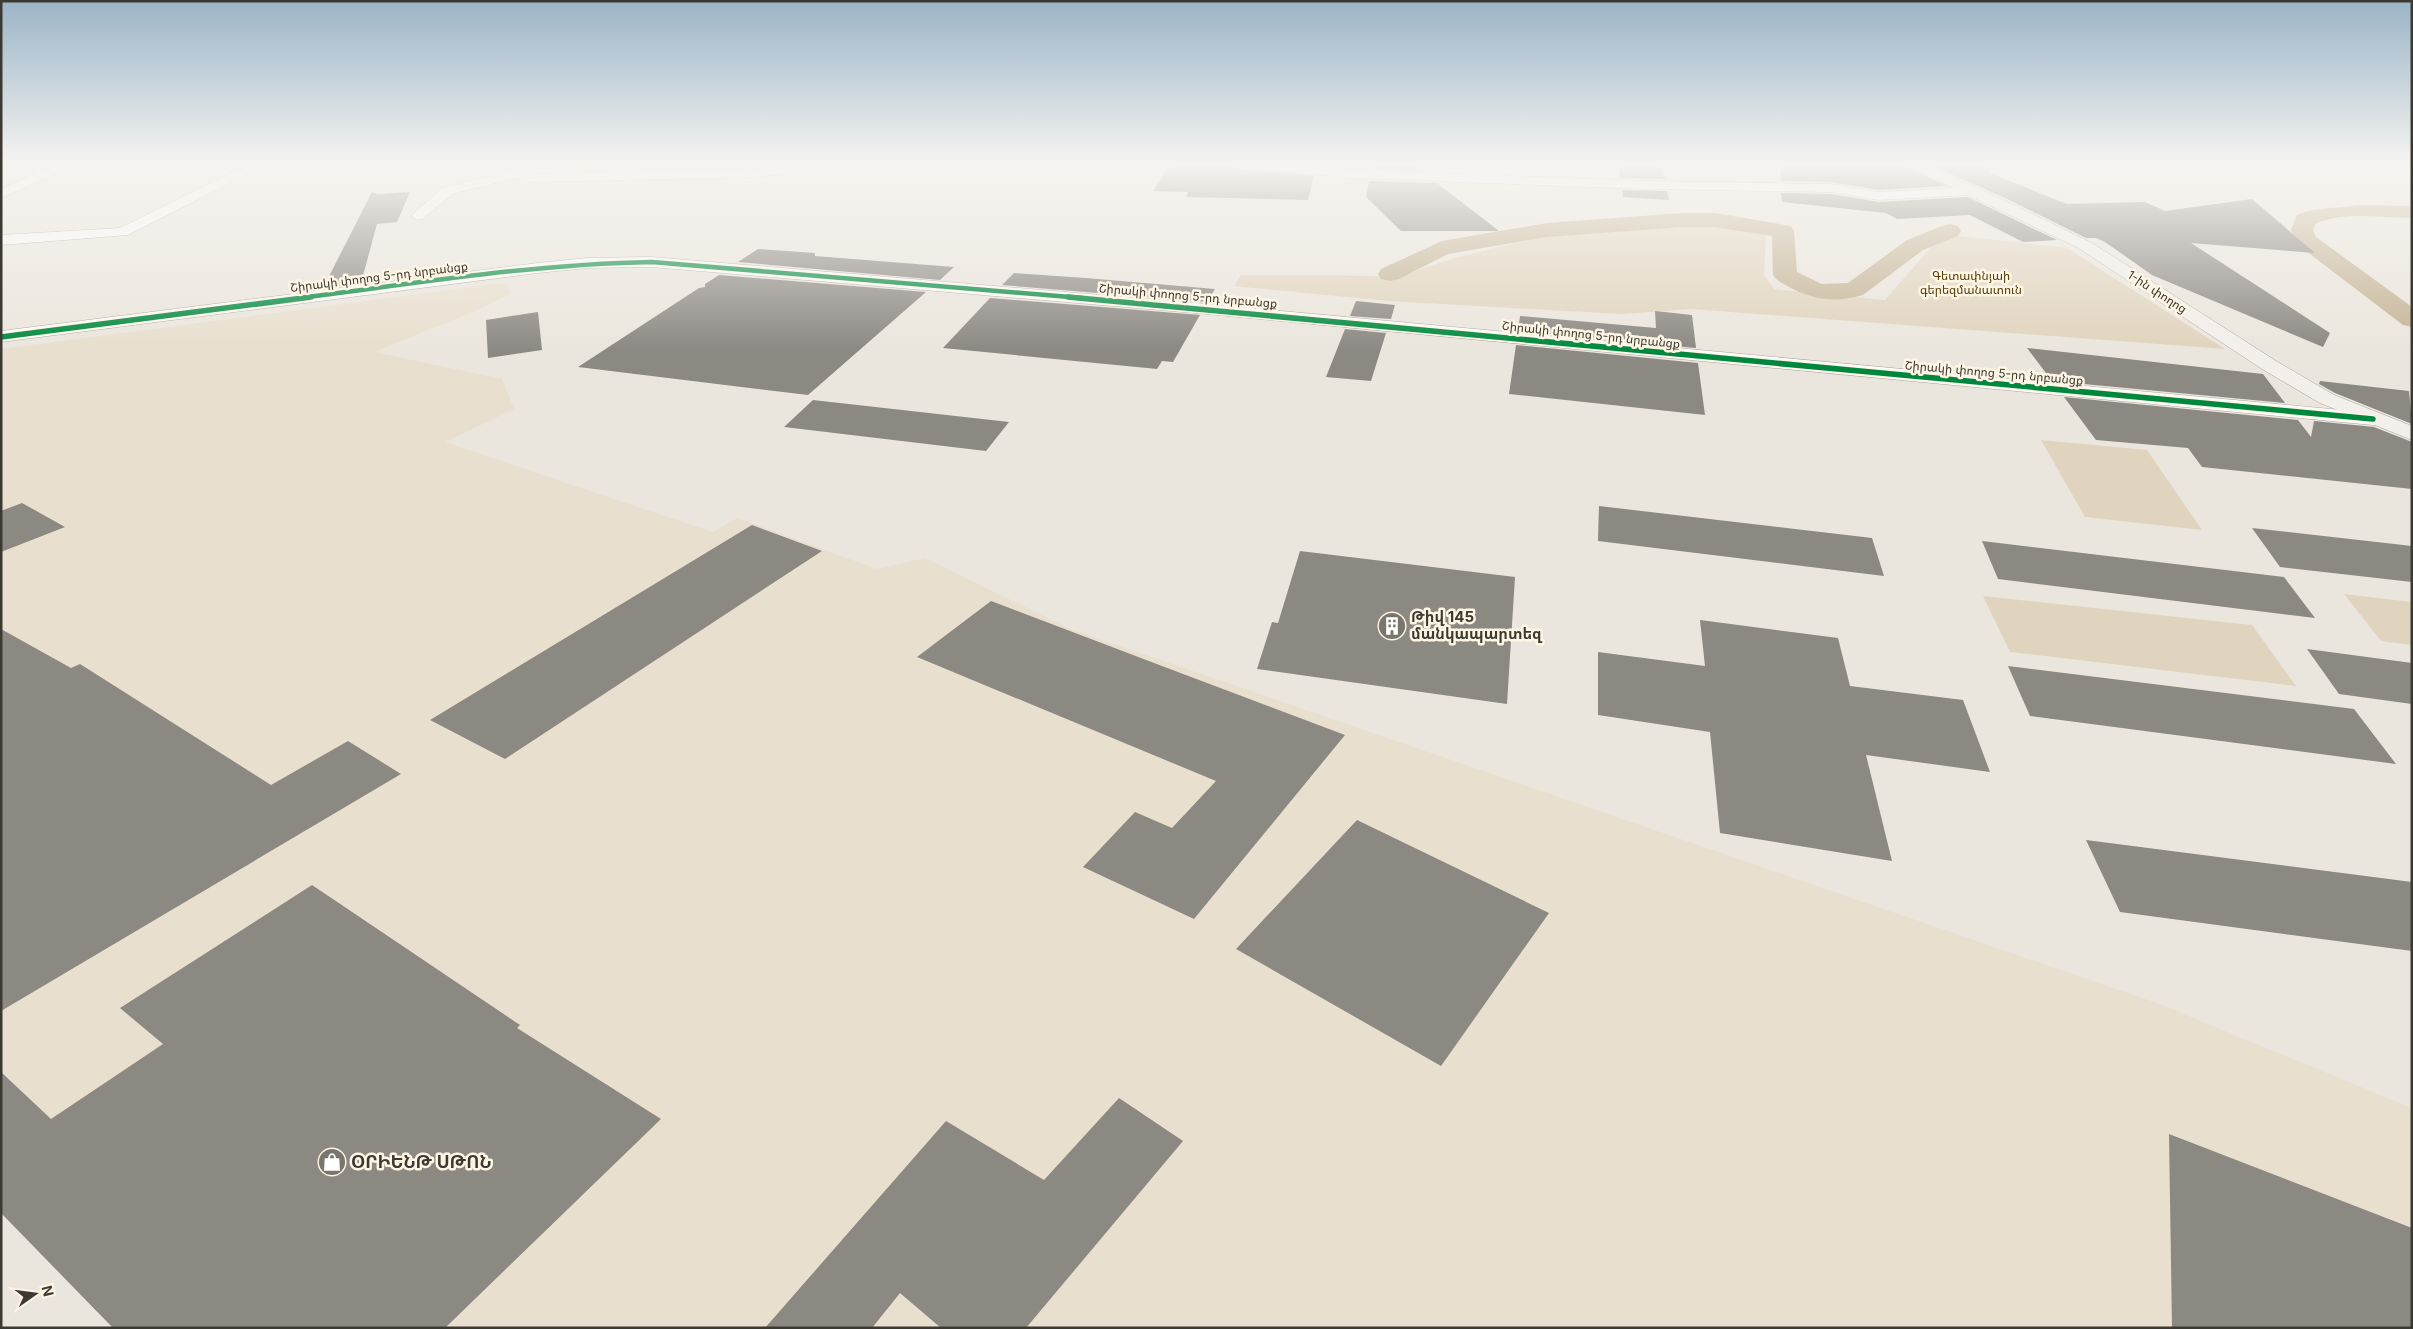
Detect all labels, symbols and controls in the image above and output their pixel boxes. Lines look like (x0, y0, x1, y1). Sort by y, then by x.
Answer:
street label: Շիրակի փողոց 5-րդ նրբանցք (289, 258, 469, 295)
street label: 1-ին փողոց (2125, 267, 2190, 316)
park label: Գետափնյաի գերեզմանատուն (1920, 268, 2022, 297)
street label: Շիրակի փողոց 5-րդ նրբանցք (1098, 280, 1278, 311)
street label: Շիրակի փողոց 5-րդ նրբանցք (1501, 318, 1681, 351)
street label: Շիրակի փողոց 5-րդ նրբանցք (1904, 357, 2084, 388)
place label: Թիվ 145 մանկապարտեզ (1411, 607, 1543, 643)
building icon: Թիվ 145 մանկապարտեզ (1377, 611, 1407, 641)
shop icon: ՕՐԻԵՆԹ ՍԹՈՆ (317, 1147, 347, 1177)
place label: ՕՐԻԵՆԹ ՍԹՈՆ (351, 1151, 492, 1172)
north arrow (10, 1269, 60, 1319)
text: N (39, 1284, 58, 1298)

